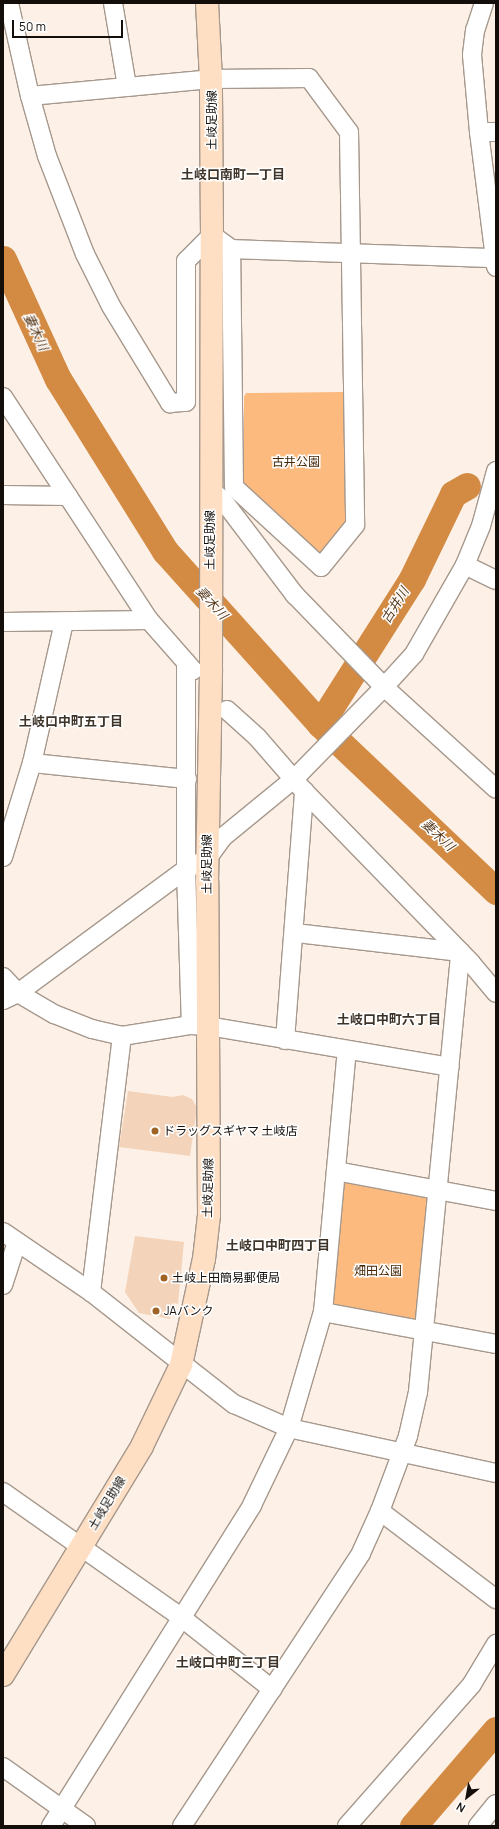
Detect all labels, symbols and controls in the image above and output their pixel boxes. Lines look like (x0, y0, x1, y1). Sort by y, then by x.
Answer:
scale bar (14, 12, 125, 38)
text: 50 m (19, 18, 46, 35)
street label: 土岐足助線 (205, 90, 219, 150)
district label: 土岐口南町一丁目 (181, 166, 285, 182)
water label: 妻木川 (21, 311, 51, 353)
park label: 古井公園 (272, 455, 320, 469)
street label: 土岐足助線 (203, 510, 217, 570)
water label: 妻木川 (193, 583, 231, 623)
water label: 古井川 (378, 584, 412, 626)
district label: 土岐口中町五丁目 (19, 713, 123, 729)
water label: 妻木川 (418, 816, 458, 854)
street label: 土岐足助線 (200, 834, 214, 894)
district label: 土岐口中町六丁目 (337, 1011, 441, 1027)
place label: ドラッグスギヤマ 土岐店 (163, 1124, 297, 1138)
marker: ドラッグスギヤマ 土岐店 (150, 1126, 160, 1136)
street label: 土岐足助線 (200, 1158, 216, 1218)
district label: 土岐口中町四丁目 (226, 1237, 330, 1253)
park label: 畑田公園 (354, 1264, 402, 1278)
place label: 土岐上田簡易郵便局 (172, 1271, 280, 1285)
marker: 土岐上田簡易郵便局 (159, 1273, 169, 1283)
place label: JAバンク (164, 1304, 213, 1318)
marker: JAバンク (151, 1306, 161, 1316)
street label: 土岐足助線 (85, 1474, 129, 1532)
district label: 土岐口中町三丁目 (176, 1654, 280, 1670)
north arrow (447, 1777, 487, 1817)
text: N (453, 1799, 468, 1816)

